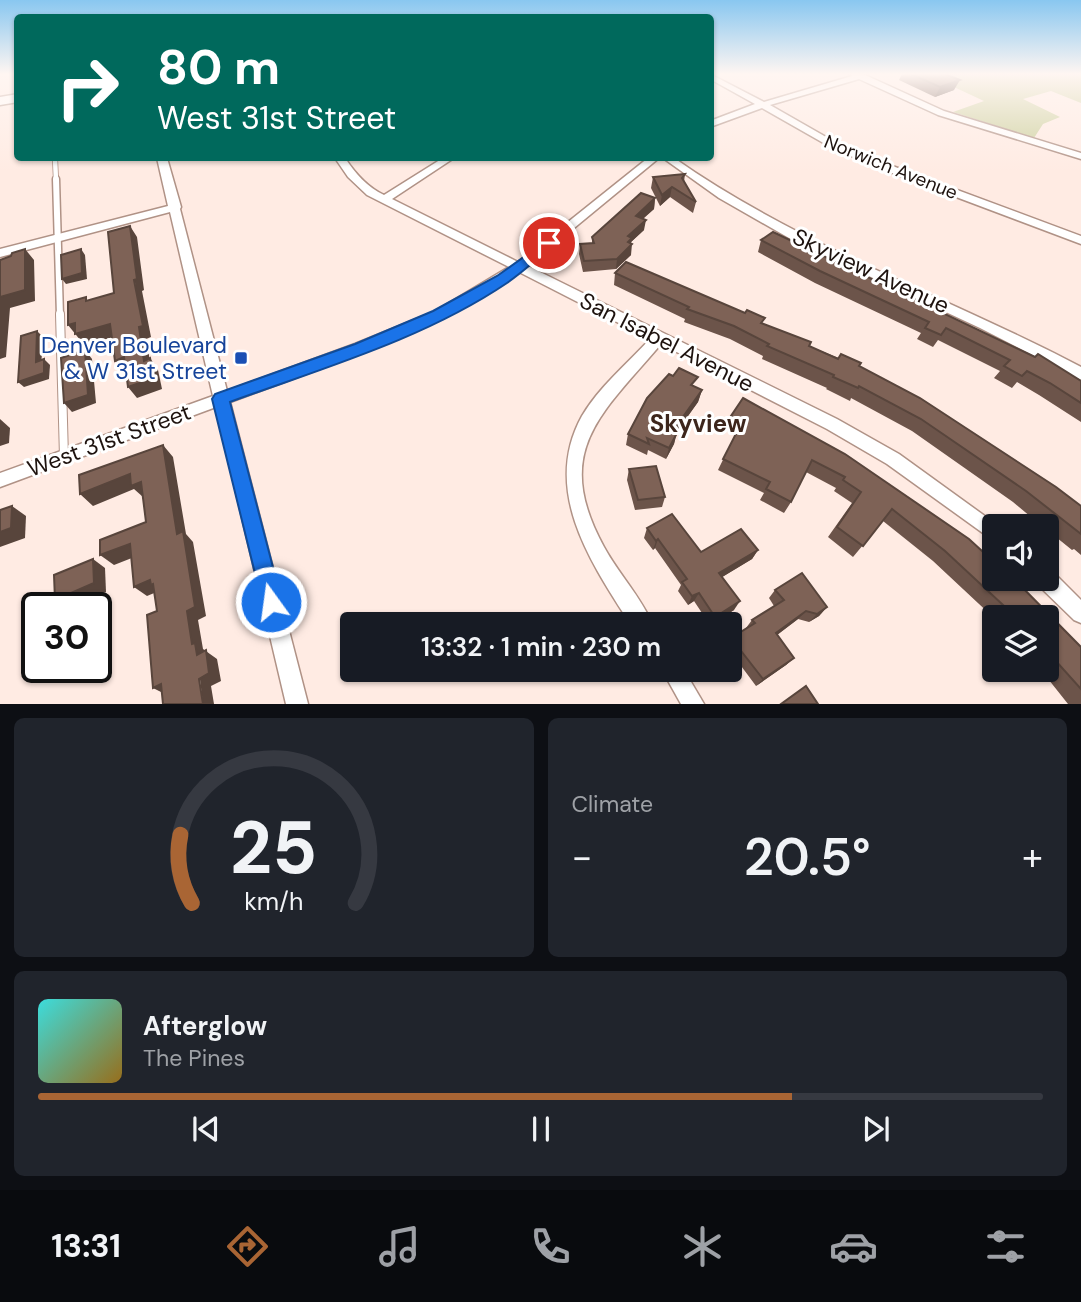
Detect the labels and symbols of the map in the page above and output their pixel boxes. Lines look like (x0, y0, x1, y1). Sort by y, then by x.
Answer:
street label: Norwich Avenue (821, 129, 961, 205)
pin (519, 213, 579, 273)
street label: Skyview Avenue (788, 222, 954, 320)
street label: San Isabel Avenue (575, 285, 759, 399)
place label: Denver Boulevard & W 31st Street (41, 330, 227, 386)
marker: Denver Boulevard & W 31st Street (233, 350, 249, 366)
street label: West 31st Street (23, 396, 195, 484)
district label: Skyview (650, 408, 747, 439)
position arrow (234, 565, 308, 639)
speed limit sign: 30 (21, 592, 112, 683)

